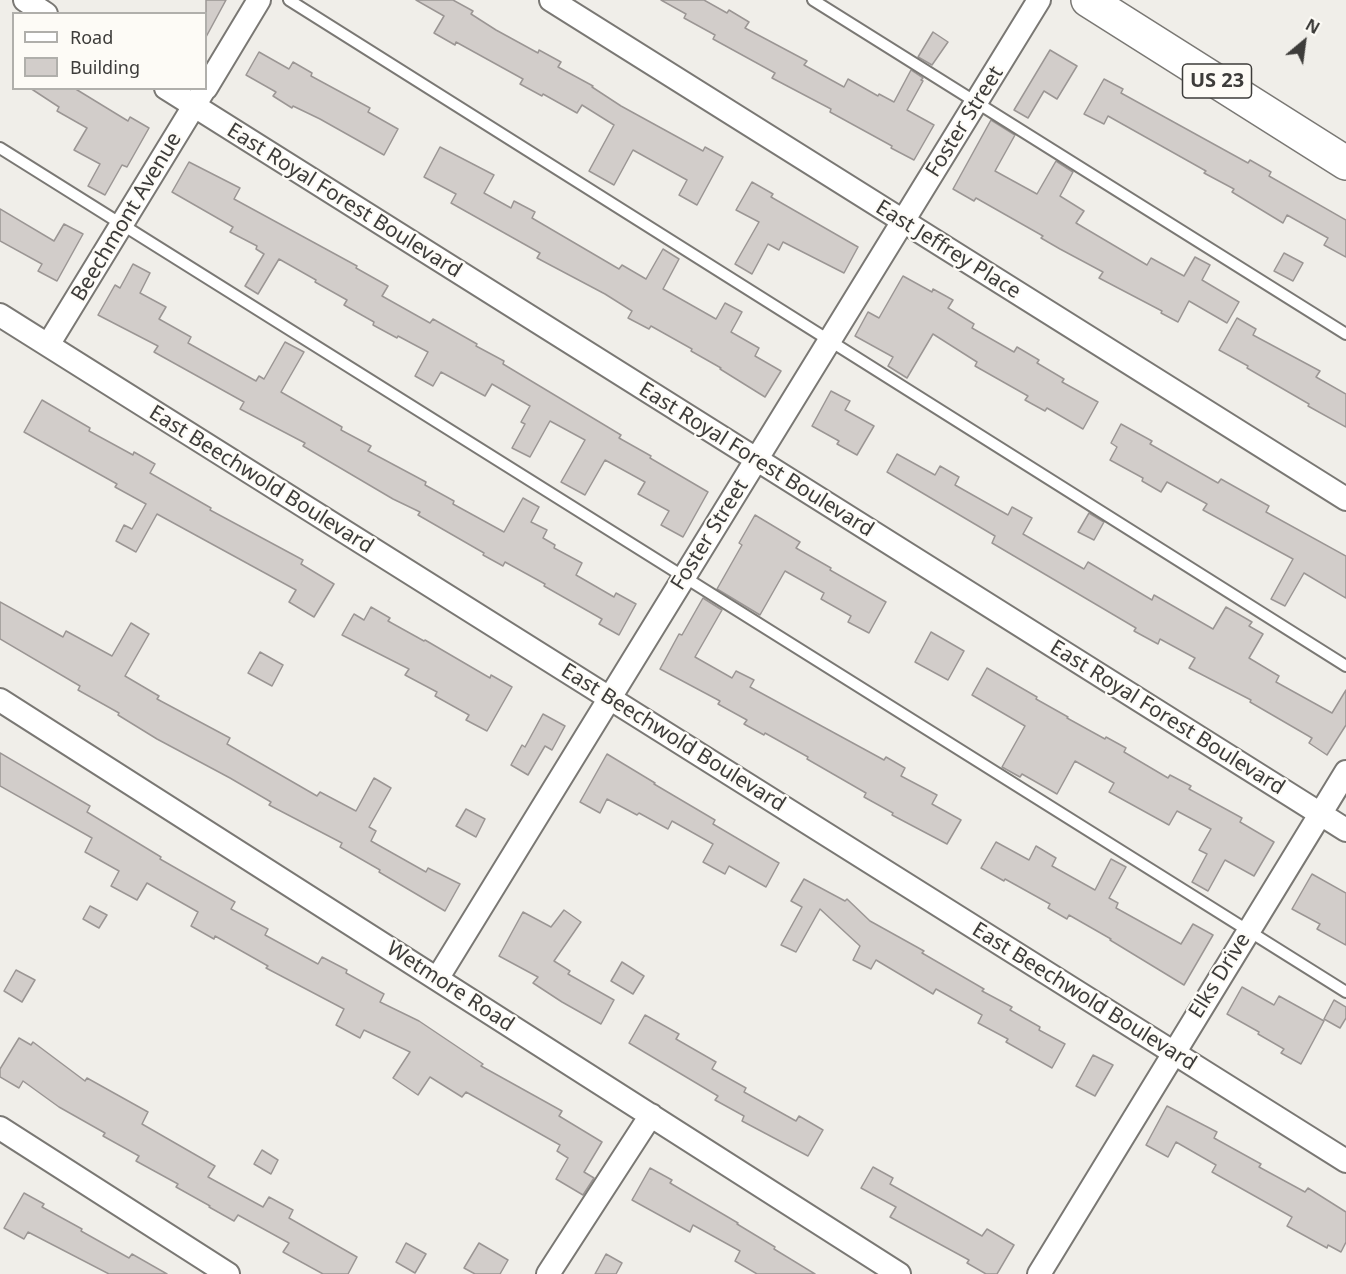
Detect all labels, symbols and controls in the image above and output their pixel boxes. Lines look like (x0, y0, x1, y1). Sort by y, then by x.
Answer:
legend (12, 12, 207, 90)
north arrow (1274, 12, 1334, 72)
text: N (1302, 13, 1324, 39)
text: Road (70, 25, 113, 49)
text: Building (70, 55, 140, 79)
street label: Foster Street (921, 62, 1009, 182)
road number: US 23 (1182, 64, 1252, 98)
street label: East Royal Forest Boulevard (222, 118, 466, 284)
street label: Beechmont Avenue (67, 128, 187, 306)
street label: East Jeffrey Place (871, 195, 1025, 305)
street label: East Royal Forest Boulevard (634, 377, 878, 543)
street label: East Beechwold Boulevard (144, 400, 378, 560)
street label: Foster Street (666, 475, 754, 595)
street label: East Royal Forest Boulevard (1045, 635, 1289, 801)
street label: East Beechwold Boulevard (556, 658, 790, 818)
street label: East Beechwold Boulevard (967, 917, 1201, 1077)
street label: Elks Drive (1184, 929, 1256, 1023)
street label: Wetmore Road (382, 936, 518, 1038)

